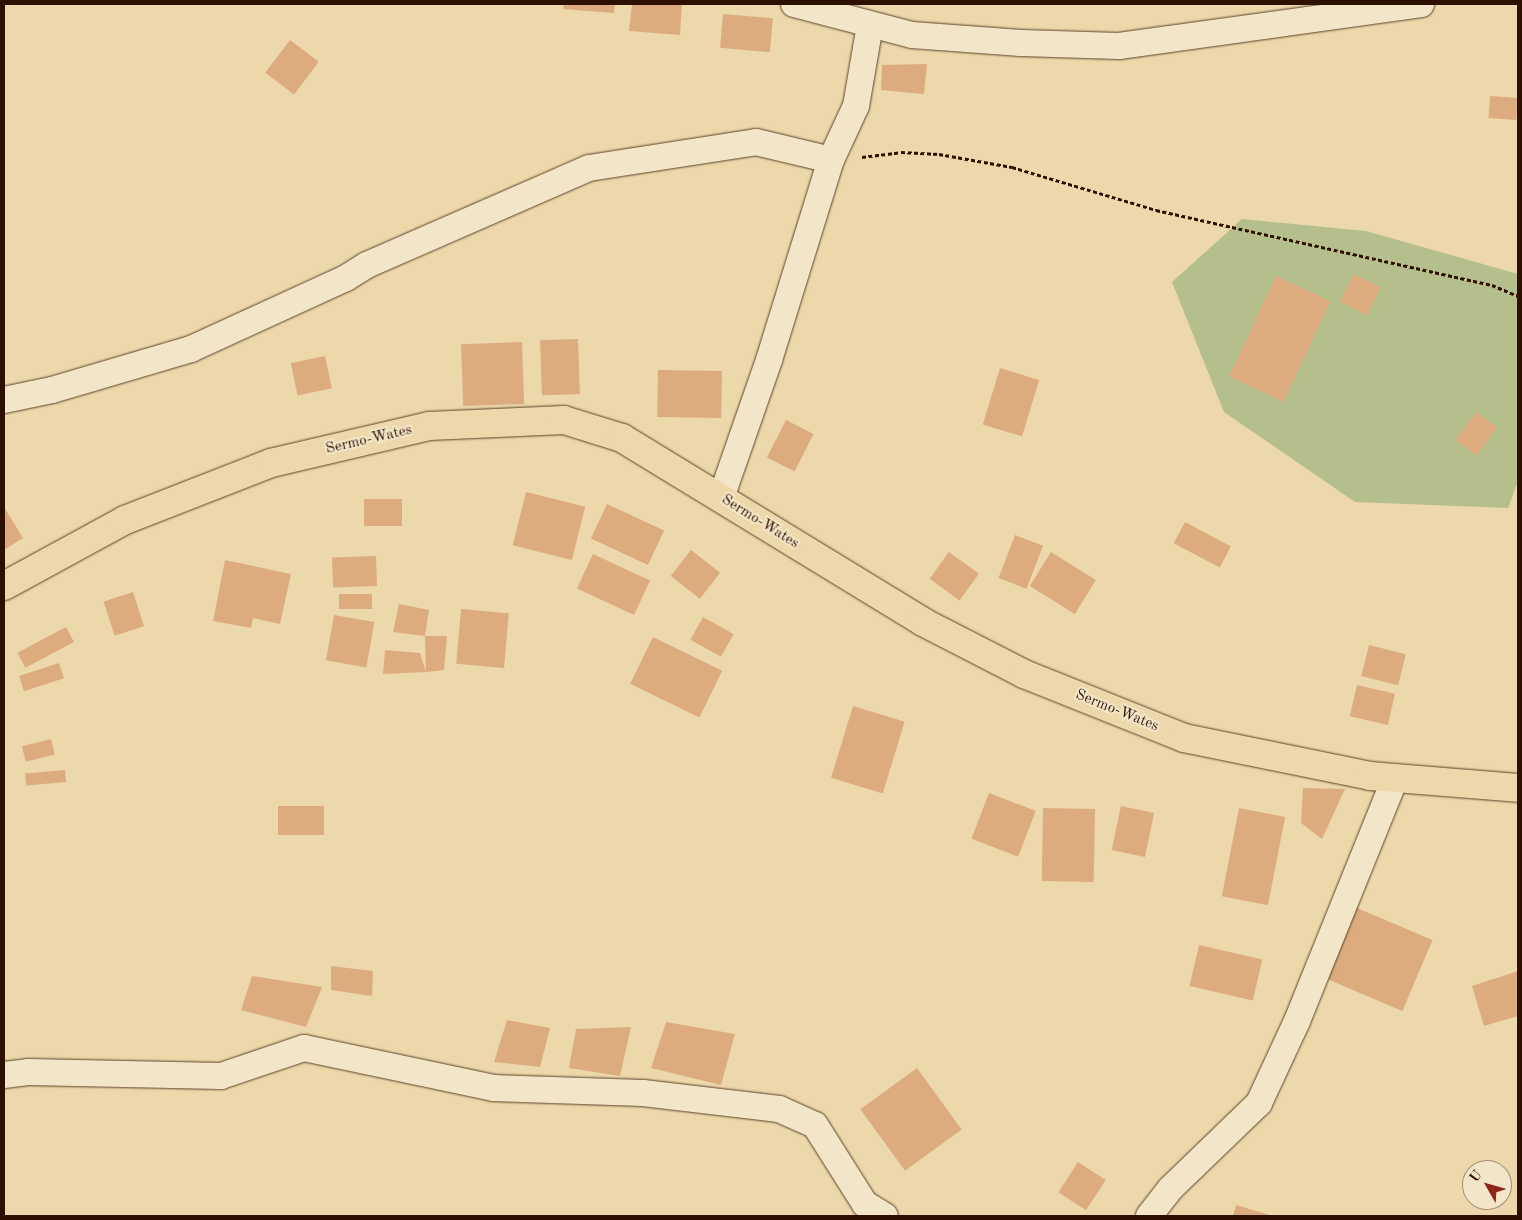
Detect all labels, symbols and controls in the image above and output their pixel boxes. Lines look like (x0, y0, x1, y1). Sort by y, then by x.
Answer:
street label: Sermo-Wates (324, 421, 414, 459)
street label: Sermo-Wates (718, 491, 802, 553)
street label: Sermo-Wates (1073, 686, 1161, 736)
north arrow (1462, 1160, 1512, 1210)
text: U (1467, 1168, 1485, 1185)

